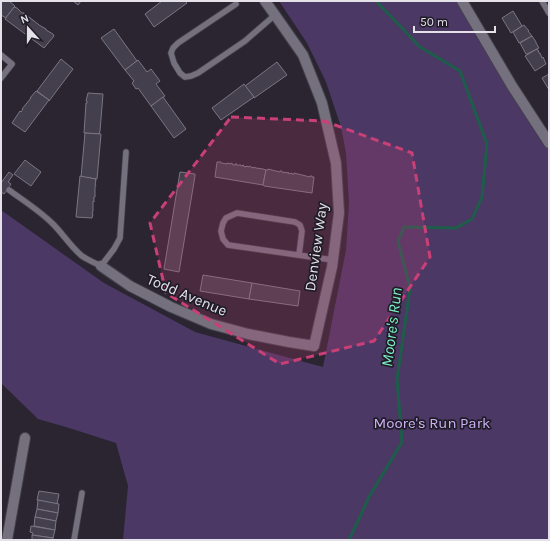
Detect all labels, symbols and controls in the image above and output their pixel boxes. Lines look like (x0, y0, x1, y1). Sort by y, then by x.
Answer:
north arrow (8, 8, 48, 48)
scale bar (414, 8, 495, 34)
text: N (19, 12, 31, 27)
text: 50 m (420, 15, 448, 29)
street label: Denview Way (301, 202, 331, 292)
street label: Todd Avenue (144, 270, 230, 320)
water label: Moore's Run (377, 286, 406, 368)
park label: Moore's Run Park (373, 414, 491, 432)

